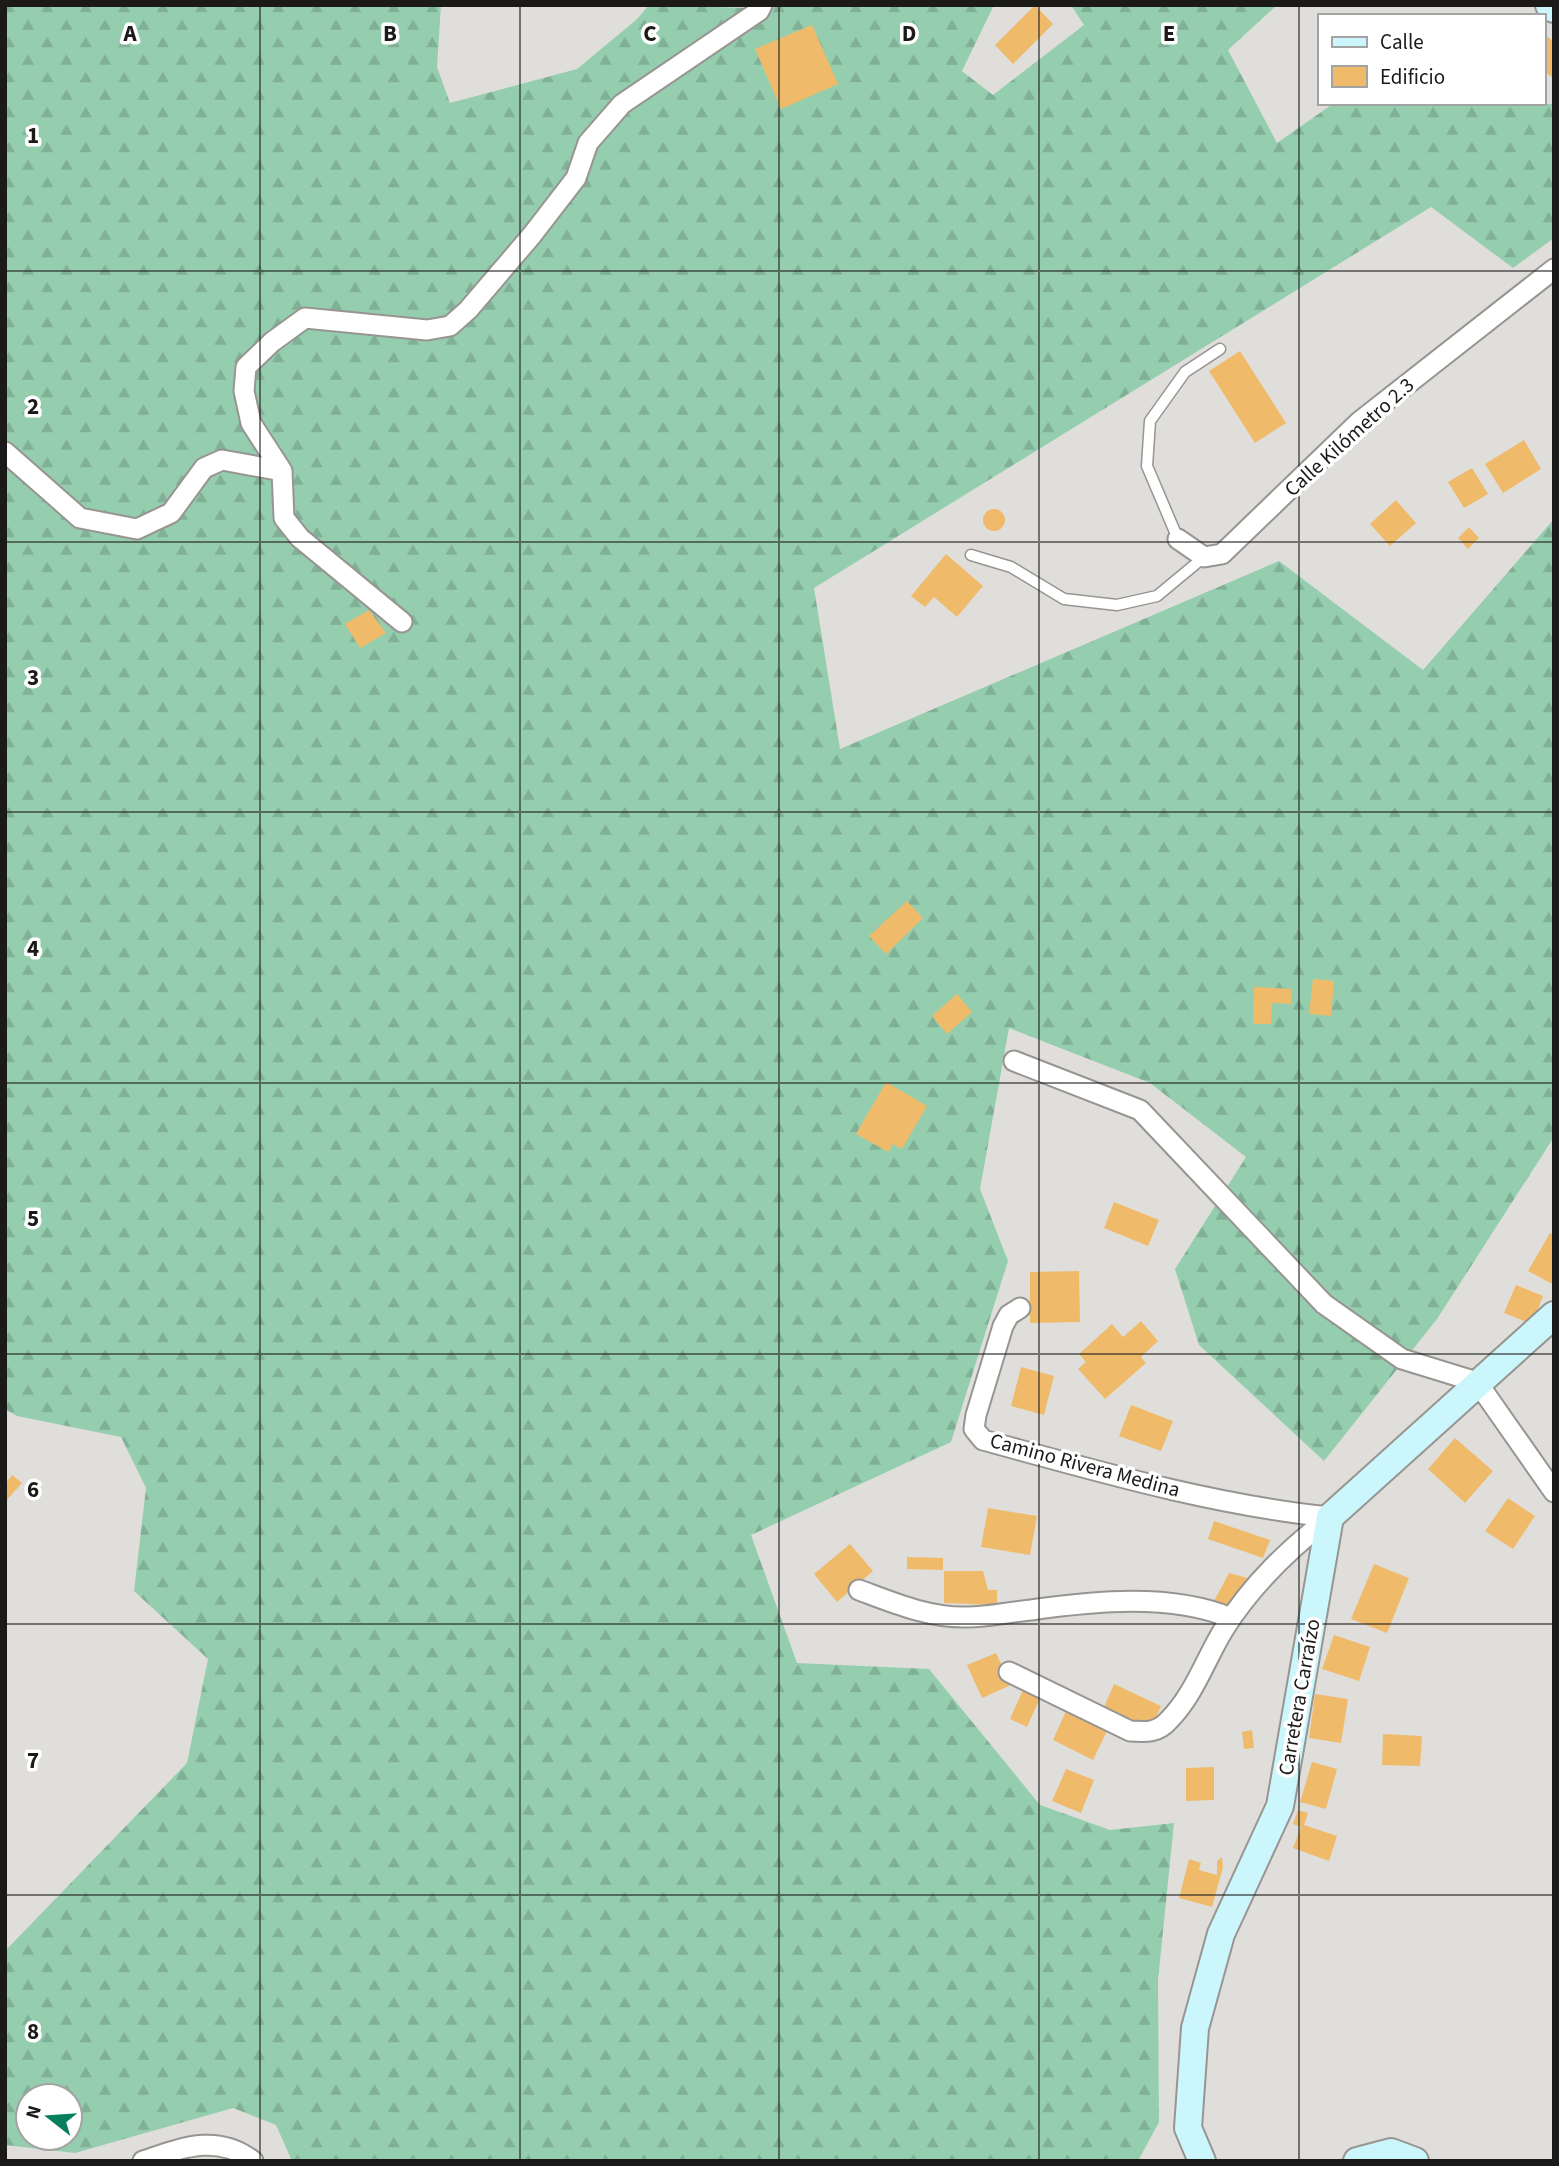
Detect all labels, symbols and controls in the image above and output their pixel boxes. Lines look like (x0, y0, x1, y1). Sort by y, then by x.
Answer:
legend (1318, 14, 1545, 105)
text: A (122, 17, 137, 50)
text: B (383, 17, 397, 50)
text: C (643, 17, 657, 50)
text: D (902, 17, 916, 50)
text: E (1163, 17, 1175, 50)
text: Calle (1380, 27, 1424, 57)
text: Edificio (1380, 62, 1445, 92)
text: 1 (27, 119, 39, 152)
street label: Calle Kilómetro 2.3 (1277, 371, 1421, 503)
text: 2 (27, 390, 39, 423)
text: 3 (27, 661, 39, 694)
text: 4 (27, 932, 39, 965)
text: 5 (27, 1202, 39, 1235)
street label: Camino Rivera Medina (987, 1425, 1183, 1505)
text: 6 (27, 1473, 39, 1506)
street label: Carretera Carraízo (1270, 1616, 1328, 1778)
text: 7 (27, 1744, 39, 1777)
text: 8 (27, 2015, 39, 2048)
north arrow (14, 2082, 84, 2152)
text: N (19, 2102, 49, 2122)

